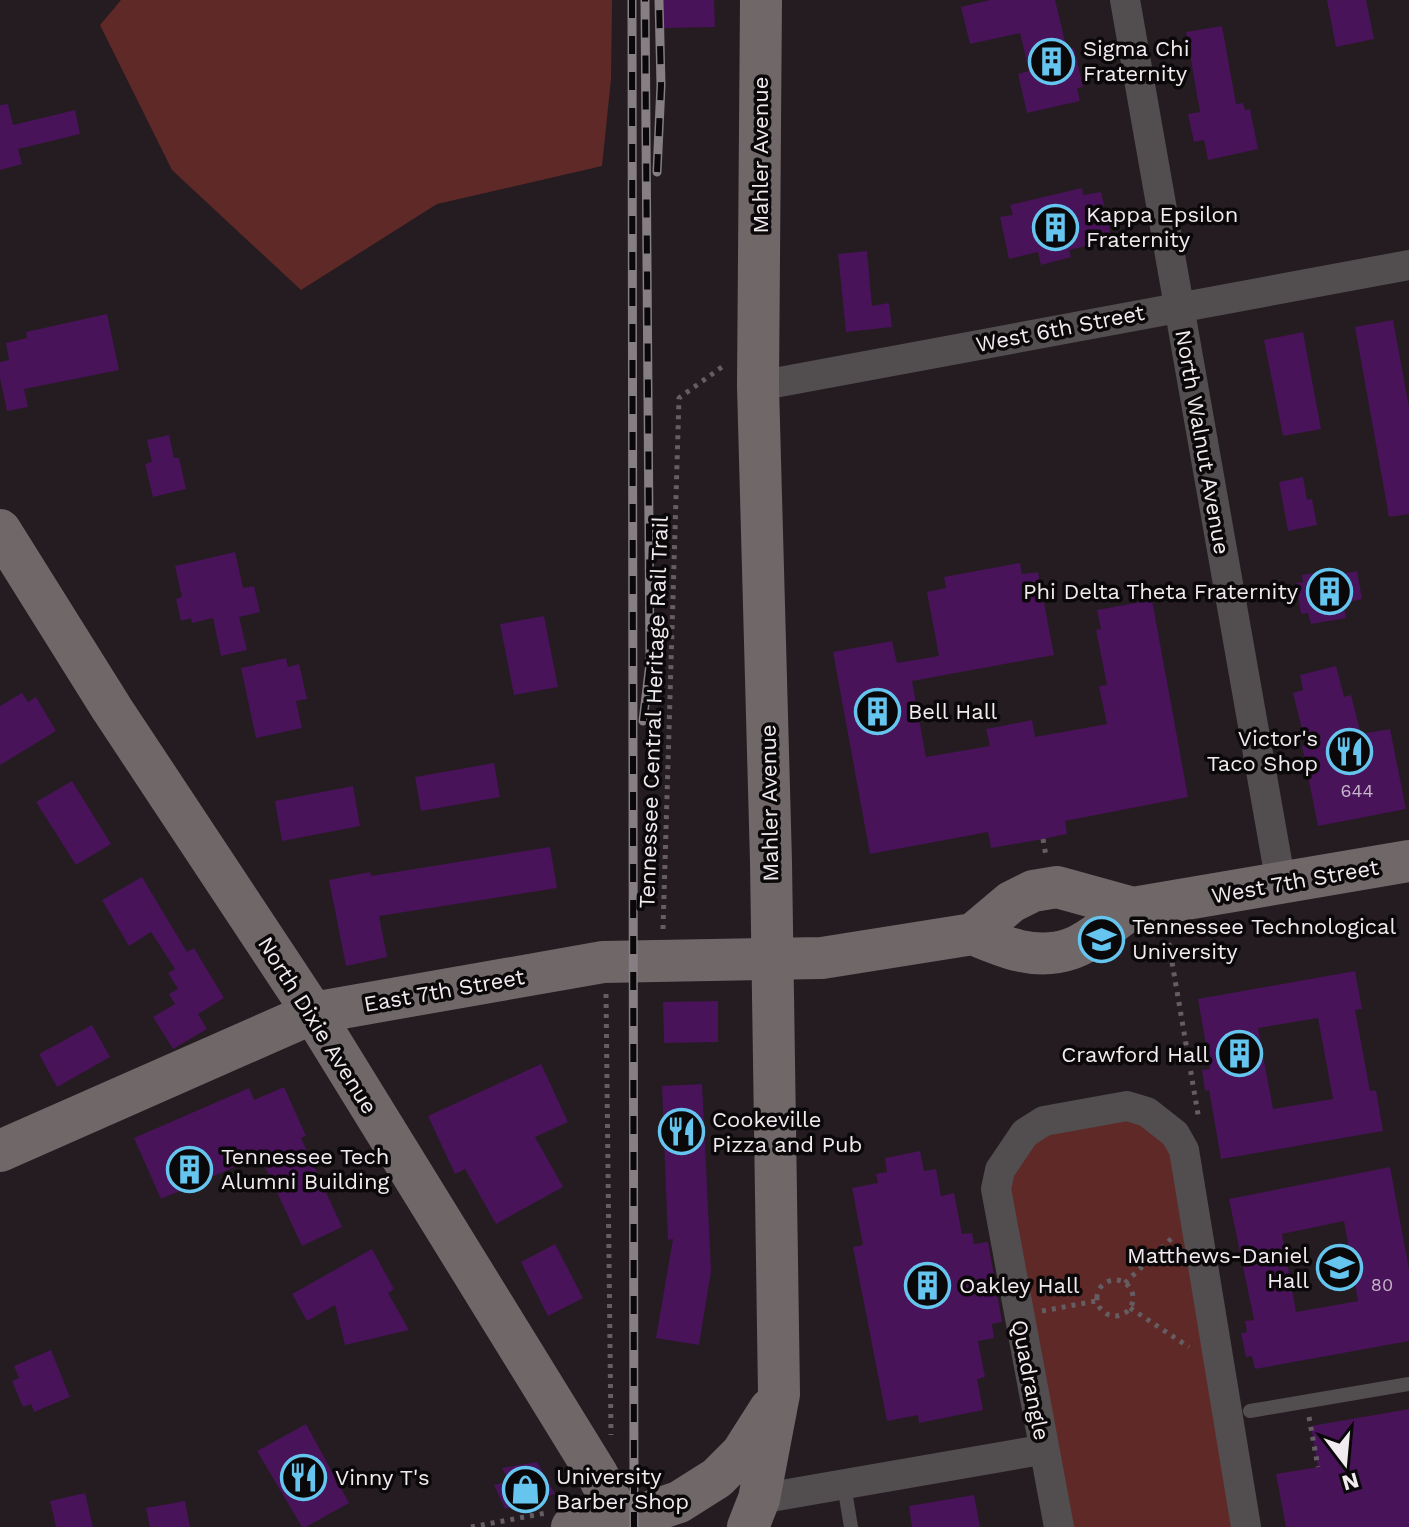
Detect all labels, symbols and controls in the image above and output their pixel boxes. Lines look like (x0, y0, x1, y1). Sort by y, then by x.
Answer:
place label: Sigma Chi Fraternity (1083, 36, 1190, 86)
building icon: Sigma Chi Fraternity (1028, 37, 1076, 85)
street label: Mahler Avenue (748, 76, 773, 234)
place label: Kappa Epsilon Fraternity (1086, 202, 1238, 252)
building icon: Kappa Epsilon Fraternity (1031, 203, 1079, 251)
street label: West 6th Street (974, 300, 1147, 357)
street label: North Walnut Avenue (1170, 328, 1235, 556)
street label: Tennessee Central Heritage Rail Trail (634, 515, 673, 909)
building icon: Phi Delta Theta Fraternity (1305, 567, 1353, 615)
place label: Phi Delta Theta Fraternity (1023, 579, 1299, 604)
building icon: Bell Hall (853, 687, 901, 735)
place label: Bell Hall (908, 699, 997, 724)
street label: Mahler Avenue (756, 724, 783, 882)
place label: Victor's Taco Shop (1207, 726, 1318, 776)
restaurant icon: Victor's Taco Shop (1325, 727, 1373, 775)
house number: 644 (1341, 780, 1373, 801)
street label: West 7th Street (1209, 854, 1381, 909)
place label: Tennessee Technological University (1132, 914, 1397, 964)
school or university icon: Tennessee Technological University (1077, 915, 1125, 963)
street label: North Dixie Avenue (253, 932, 382, 1118)
street label: East 7th Street (362, 964, 526, 1017)
building icon: Crawford Hall (1216, 1030, 1264, 1078)
place label: Crawford Hall (1061, 1042, 1209, 1067)
place label: Cookeville Pizza and Pub (712, 1107, 862, 1157)
restaurant icon: Cookeville Pizza and Pub (657, 1108, 705, 1156)
place label: Tennessee Tech Alumni Building (221, 1144, 390, 1194)
building icon: Tennessee Tech Alumni Building (166, 1145, 214, 1193)
place label: Matthews-Daniel Hall (1127, 1243, 1309, 1293)
school or university icon: Matthews-Daniel Hall (1316, 1244, 1364, 1292)
building icon: Oakley Hall (904, 1261, 952, 1309)
place label: Oakley Hall (959, 1273, 1080, 1298)
house number: 80 (1371, 1274, 1393, 1295)
street label: Quadrangle (1007, 1318, 1054, 1442)
north arrow (1305, 1423, 1385, 1503)
restaurant icon: Vinny T's (280, 1453, 328, 1501)
place label: University Barber Shop (556, 1464, 689, 1514)
place label: Vinny T's (335, 1465, 430, 1490)
shop icon: University Barber Shop (501, 1465, 549, 1513)
text: N (1339, 1467, 1362, 1496)

